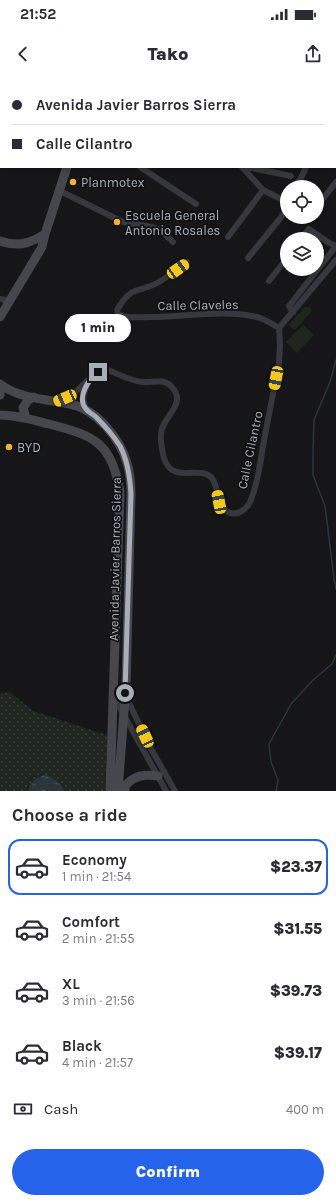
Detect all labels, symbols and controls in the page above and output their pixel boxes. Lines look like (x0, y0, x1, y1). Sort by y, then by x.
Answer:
text: 21:52 (20, 5, 56, 23)
icon: back (12, 43, 34, 65)
text: Tako (147, 43, 189, 65)
icon: share (302, 43, 324, 65)
text: Avenida Javier Barros Sierra (36, 96, 236, 114)
text: Calle Cilantro (36, 135, 133, 153)
place label: Planmotex (81, 175, 145, 190)
marker: Planmotex (68, 177, 78, 187)
map controls (280, 180, 324, 276)
button: locate (280, 180, 324, 224)
place label: Escuela General Antonio Rosales (125, 208, 221, 238)
marker: Escuela General Antonio Rosales (112, 217, 122, 227)
button: layers (280, 232, 324, 276)
car (165, 257, 191, 281)
street label: Calle Claveles (157, 297, 239, 313)
callout: 1 min (65, 314, 131, 342)
text: 1 min (81, 320, 115, 335)
route end (89, 363, 107, 381)
car (268, 365, 284, 391)
car (52, 388, 78, 408)
street label: Calle Cilantro (234, 410, 266, 490)
place label: BYD (17, 440, 41, 455)
marker: BYD (4, 442, 14, 452)
street label: Avenida Javier Barros Sierra (106, 477, 124, 641)
car (211, 489, 227, 515)
route start (116, 684, 134, 702)
car (134, 723, 156, 749)
text: Choose a ride (12, 804, 127, 826)
icon: car (14, 849, 50, 885)
text: Economy (62, 851, 127, 869)
text: $23.37 (270, 858, 322, 876)
text: 1 min · 21:54 (62, 869, 131, 884)
icon: car (14, 911, 50, 947)
text: Comfort (62, 913, 120, 931)
text: $31.55 (273, 920, 322, 938)
text: 2 min · 21:55 (62, 931, 135, 946)
icon: car (14, 973, 50, 1009)
text: XL (62, 975, 80, 993)
text: $39.73 (270, 982, 322, 1000)
text: 3 min · 21:56 (62, 993, 135, 1008)
icon: car (14, 1035, 50, 1071)
text: Black (62, 1037, 102, 1055)
text: $39.17 (274, 1044, 322, 1062)
text: 4 min · 21:57 (62, 1055, 133, 1070)
icon: cash (12, 1098, 34, 1120)
text: Cash (44, 1100, 78, 1118)
text: 400 m (286, 1102, 324, 1117)
button: Confirm (12, 1149, 324, 1195)

